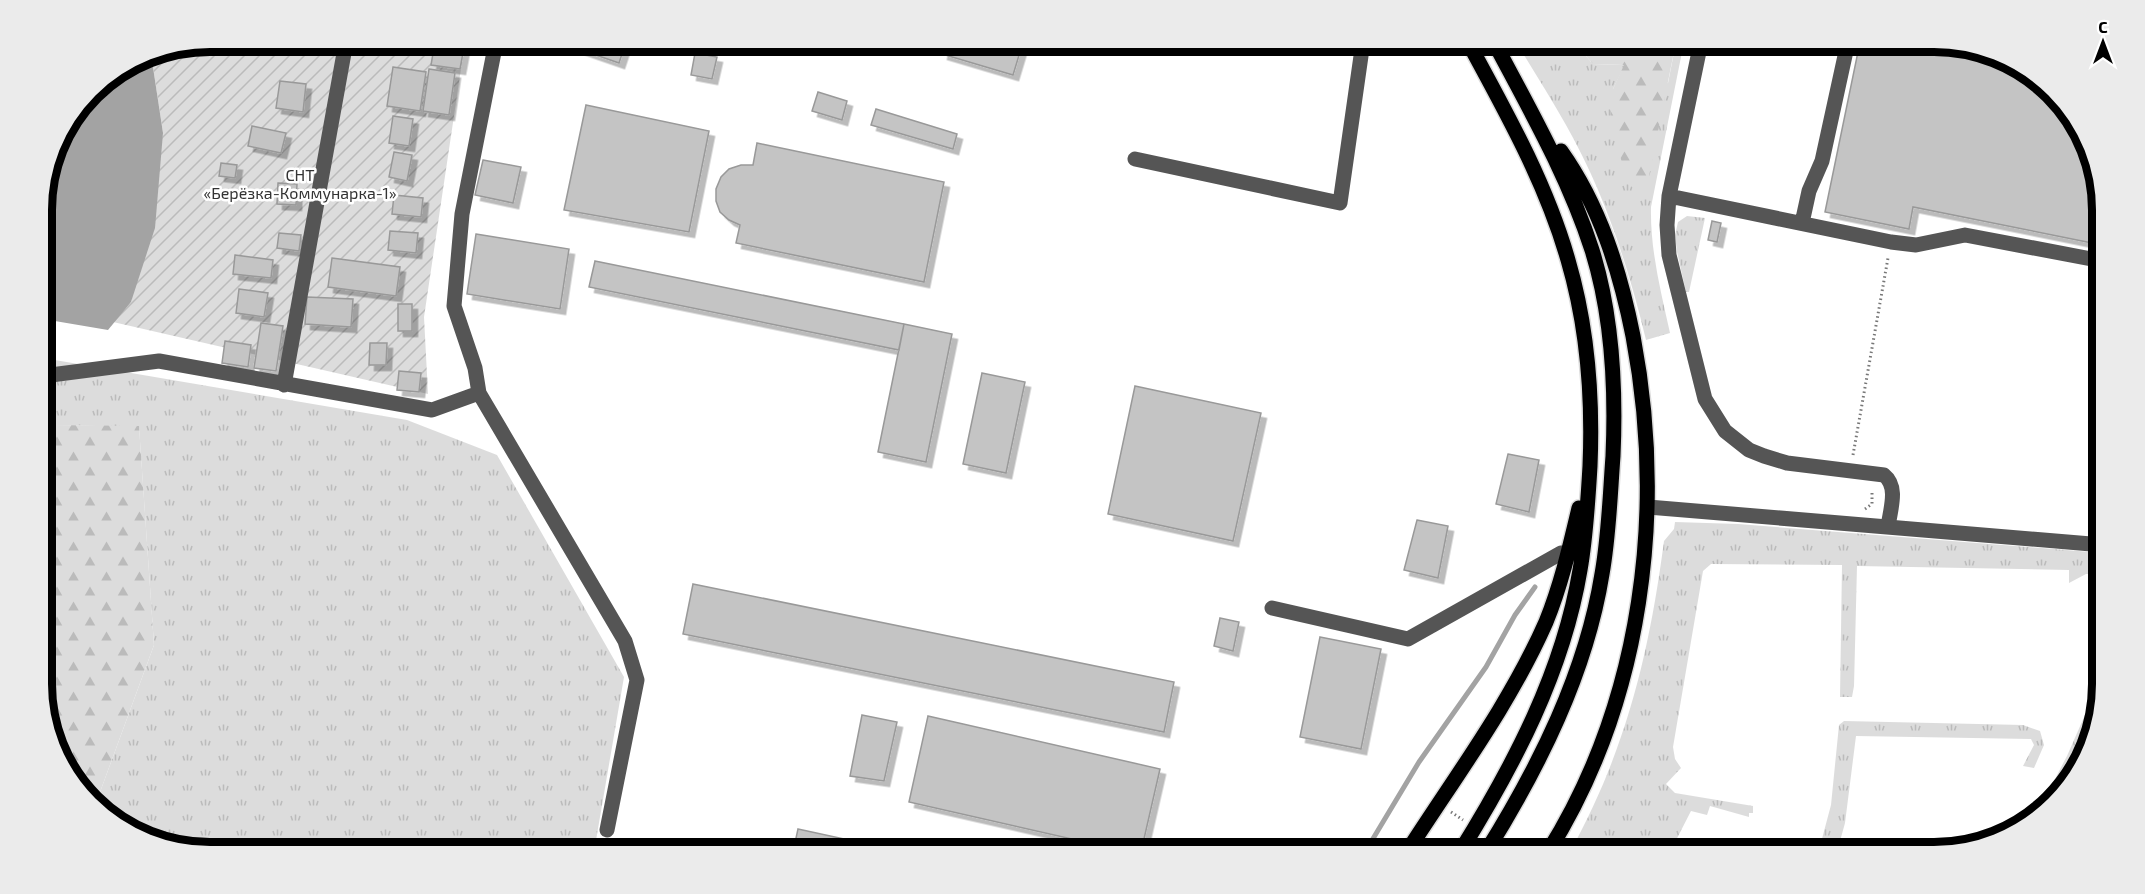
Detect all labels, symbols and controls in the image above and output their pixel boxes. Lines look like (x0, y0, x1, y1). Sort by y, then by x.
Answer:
north arrow (2073, 12, 2133, 72)
text: С (2098, 17, 2108, 36)
park label: СНТ «Берёзка-Коммунарка-1» (203, 165, 397, 203)

